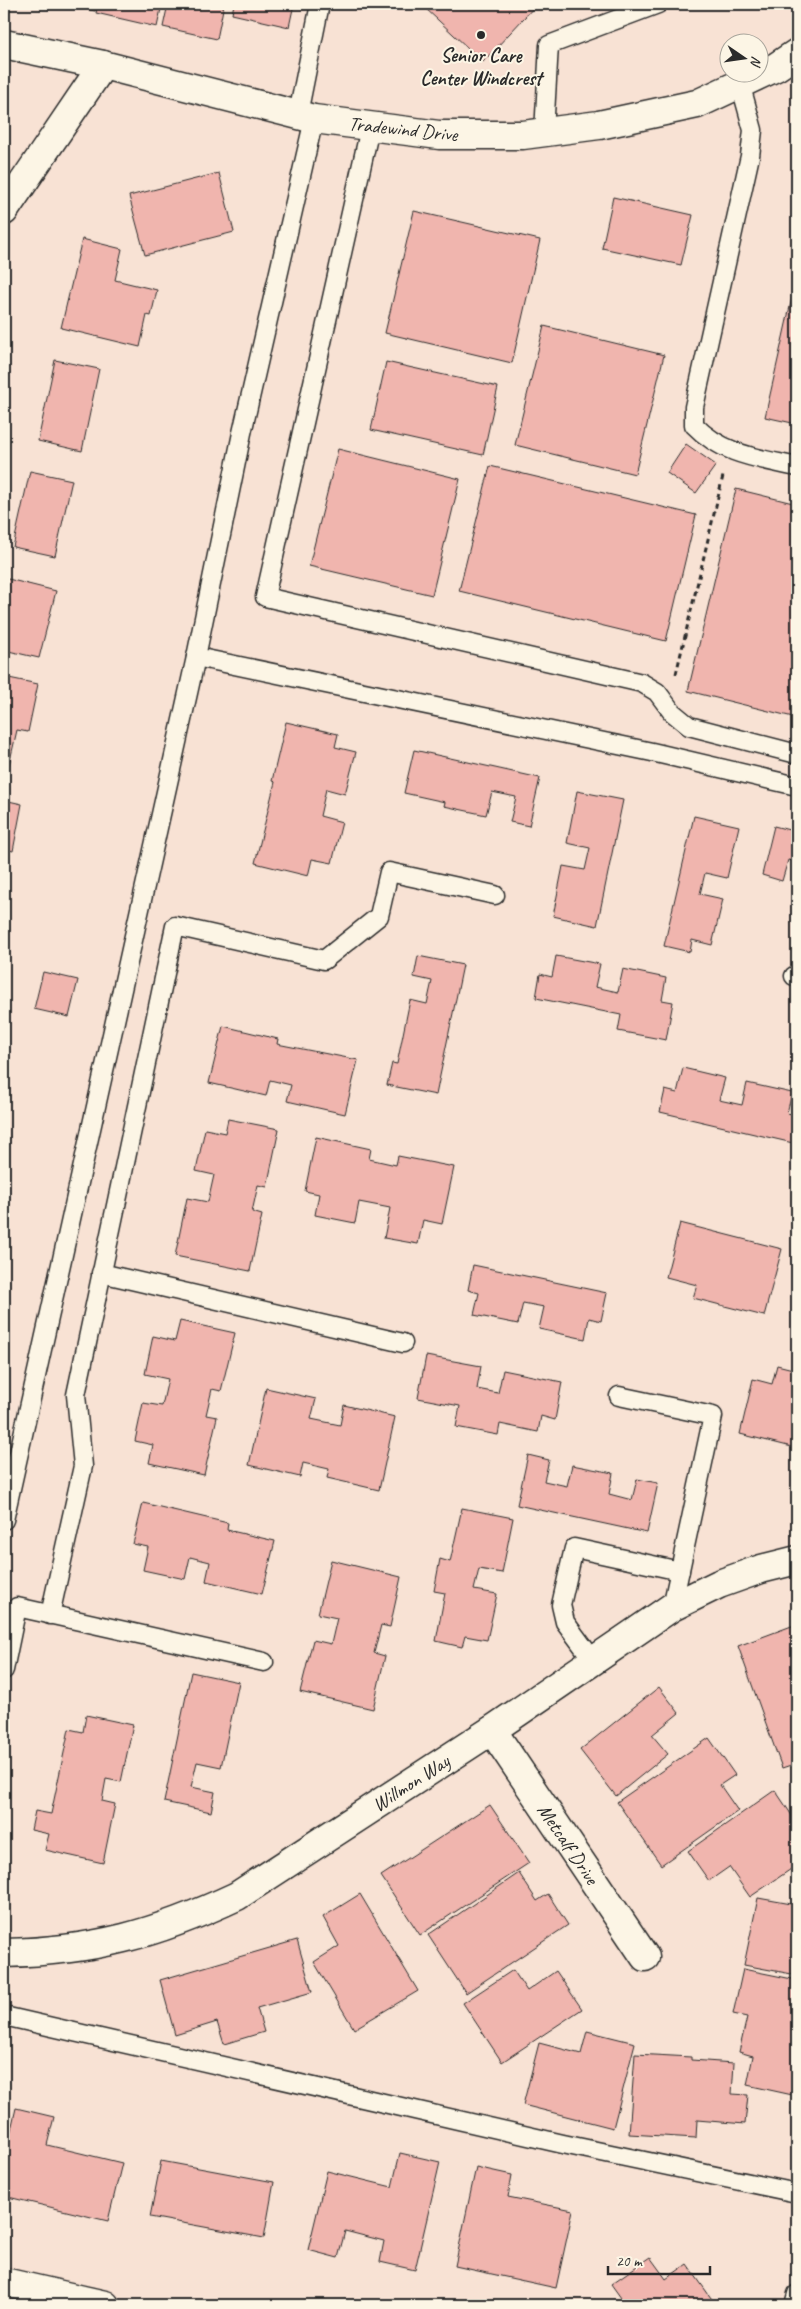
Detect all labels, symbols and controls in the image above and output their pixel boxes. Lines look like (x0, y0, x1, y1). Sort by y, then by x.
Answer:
marker: Senior Care Center Windcrest (475, 29, 487, 41)
north arrow (718, 32, 768, 82)
place label: Senior Care Center Windcrest (420, 43, 545, 91)
text: N (746, 55, 765, 69)
street label: Tradewind Drive (347, 111, 460, 147)
street label: Willmon Way (368, 1748, 455, 1817)
street label: Metcalf Drive (532, 1799, 605, 1890)
scale bar (608, 2244, 711, 2276)
text: 20 m (616, 2252, 643, 2271)

